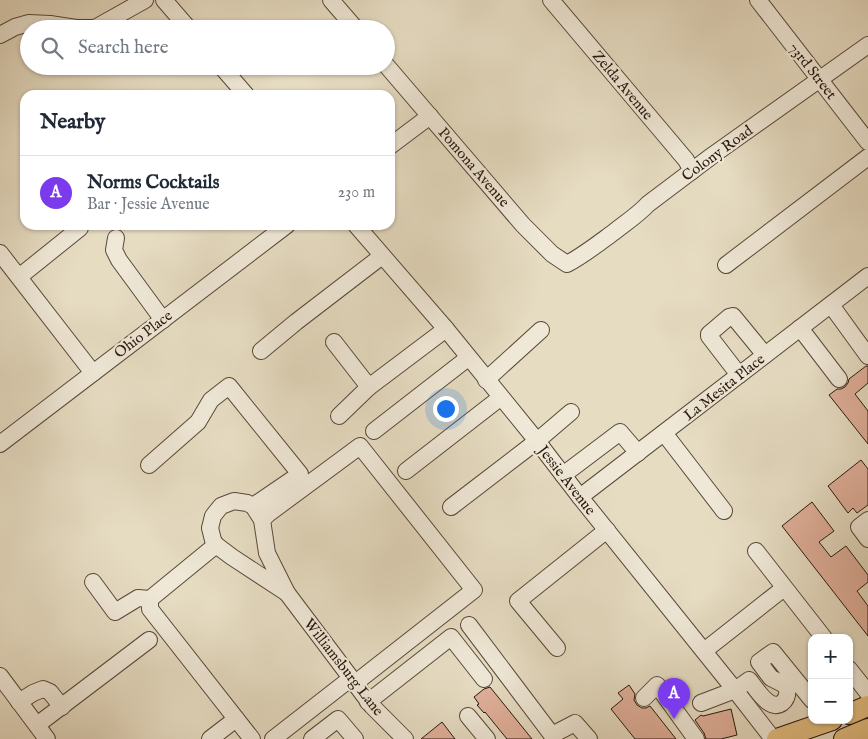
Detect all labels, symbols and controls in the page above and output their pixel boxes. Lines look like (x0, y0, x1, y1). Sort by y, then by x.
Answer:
search box (20, 20, 395, 75)
icon: search (38, 34, 66, 62)
text: Search here (78, 36, 169, 60)
street label: 73rd Street (785, 39, 841, 103)
street label: Zelda Avenue (588, 47, 657, 124)
text: Nearby (40, 109, 105, 136)
street label: Colony Road (678, 121, 757, 186)
street label: Pomona Avenue (434, 124, 514, 211)
text: Norms Cocktails (87, 171, 219, 195)
text: A (51, 183, 61, 203)
text: 230 m (338, 183, 375, 203)
text: Bar · Jessie Avenue (87, 195, 210, 215)
street label: Ohio Place (110, 306, 176, 363)
street label: La Mesita Place (680, 350, 769, 425)
your location (433, 396, 459, 422)
street label: Jessie Avenue (532, 440, 600, 519)
street label: Williamsburg Lane (300, 615, 388, 720)
map controls (808, 634, 853, 724)
button: + (808, 634, 853, 679)
pin: A (658, 678, 690, 719)
button: − (808, 679, 853, 724)

